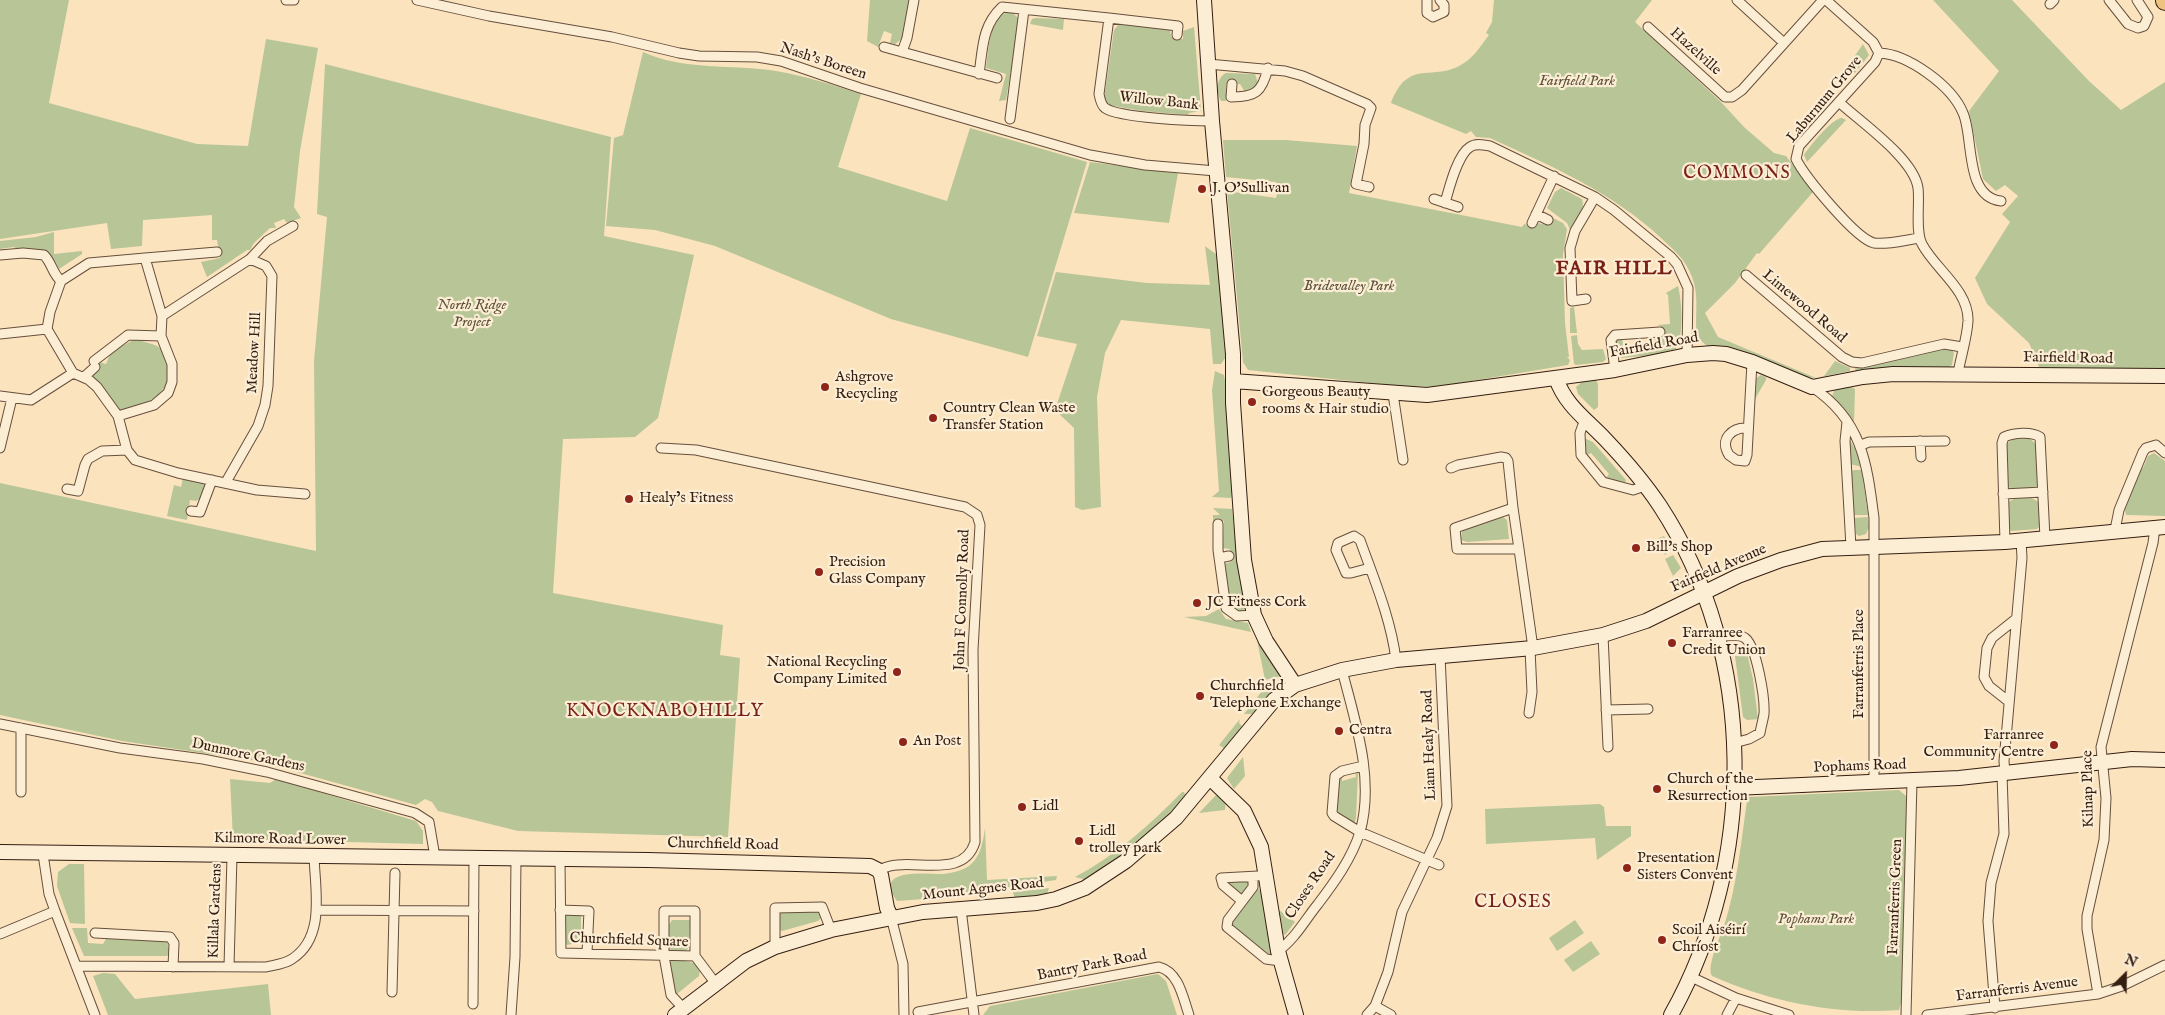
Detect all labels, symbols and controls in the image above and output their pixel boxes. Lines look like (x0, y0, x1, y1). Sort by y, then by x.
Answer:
street label: Hazelville (1666, 24, 1724, 80)
street label: Nash's Boreen (777, 40, 869, 84)
street label: Laburnum Grove (1783, 53, 1867, 147)
park label: Fairfield Park (1539, 73, 1615, 91)
street label: Willow Bank (1118, 89, 1200, 115)
district label: COMMONS (1682, 163, 1792, 185)
place label: J. O'Sullivan (1212, 180, 1289, 198)
marker: J. O'Sullivan (1196, 183, 1208, 195)
district label: FAIR HILL (1554, 258, 1674, 282)
street label: Limewood Road (1758, 267, 1850, 347)
park label: Bridevalley Park (1303, 278, 1395, 296)
park label: North Ridge Project (438, 297, 506, 332)
street label: Meadow Hill (244, 312, 266, 394)
street label: Fairfield Road (1608, 329, 1700, 363)
street label: Fairfield Road (2023, 349, 2113, 369)
place label: Ashgrove Recycling (835, 369, 898, 404)
marker: Ashgrove Recycling (819, 381, 831, 393)
place label: Gorgeous Beauty rooms & Hair studio (1262, 384, 1389, 419)
marker: Gorgeous Beauty rooms & Hair studio (1246, 396, 1258, 408)
place label: Country Clean Waste Transfer Station (943, 400, 1075, 435)
marker: Country Clean Waste Transfer Station (927, 412, 939, 424)
place label: Healy’s Fitness (639, 490, 733, 508)
marker: Healy’s Fitness (623, 493, 635, 505)
street label: John F Connolly Road (952, 529, 974, 671)
place label: Bill's Shop (1646, 539, 1713, 557)
street label: Fairfield Avenue (1668, 541, 1770, 597)
marker: Bill's Shop (1630, 542, 1642, 554)
place label: Precision Glass Company (829, 554, 926, 589)
marker: Precision Glass Company (813, 566, 825, 578)
place label: JC Fitness Cork (1207, 594, 1306, 612)
marker: JC Fitness Cork (1191, 597, 1203, 609)
street label: Farranferris Place (1851, 609, 1869, 719)
place label: Farranree Credit Union (1682, 625, 1766, 660)
marker: Farranree Credit Union (1666, 637, 1678, 649)
place label: National Recycling Company Limited (766, 654, 887, 689)
marker: National Recycling Company Limited (891, 666, 903, 678)
place label: Churchfield Telephone Exchange (1210, 678, 1341, 713)
street label: Liam Healy Road (1419, 689, 1441, 801)
marker: Churchfield Telephone Exchange (1194, 690, 1206, 702)
district label: KNOCKNABOHILLY (564, 701, 766, 723)
place label: Centra (1349, 722, 1392, 740)
marker: Centra (1333, 725, 1345, 737)
place label: Farranree Community Centre (1923, 727, 2044, 762)
place label: An Post (913, 733, 961, 751)
street label: Dunmore Gardens (190, 735, 306, 777)
marker: An Post (897, 736, 909, 748)
marker: Farranree Community Centre (2048, 739, 2060, 751)
street label: Kilnap Place (2079, 750, 2099, 828)
street label: Pophams Road (1813, 756, 1907, 778)
place label: Church of the Resurrection (1667, 771, 1753, 806)
marker: Church of the Resurrection (1651, 783, 1663, 795)
place label: Lidl (1032, 798, 1059, 816)
marker: Lidl (1016, 801, 1028, 813)
place label: Lidl trolley park (1089, 823, 1161, 858)
street label: Kilmore Road Lower (214, 830, 346, 850)
street label: Churchfield Road (667, 835, 779, 855)
marker: Lidl trolley park (1073, 835, 1085, 847)
street label: Farranferris Green (1885, 839, 1907, 955)
street label: Closes Road (1282, 849, 1340, 923)
place label: Presentation Sisters Convent (1637, 850, 1733, 885)
marker: Presentation Sisters Convent (1621, 862, 1633, 874)
street label: Killala Gardens (205, 863, 227, 959)
street label: Mount Agnes Road (922, 875, 1044, 905)
district label: CLOSES (1473, 892, 1553, 914)
park label: Pophams Park (1778, 911, 1854, 929)
place label: Scoil Aiséirí Chríost (1672, 922, 1745, 957)
street label: Churchfield Square (569, 930, 689, 952)
marker: Scoil Aiséirí Chríost (1656, 934, 1668, 946)
street label: Bantry Park Road (1036, 947, 1148, 985)
north arrow (2100, 950, 2150, 1000)
text: N (2122, 951, 2140, 972)
street label: Farranferris Avenue (1955, 974, 2079, 1006)

